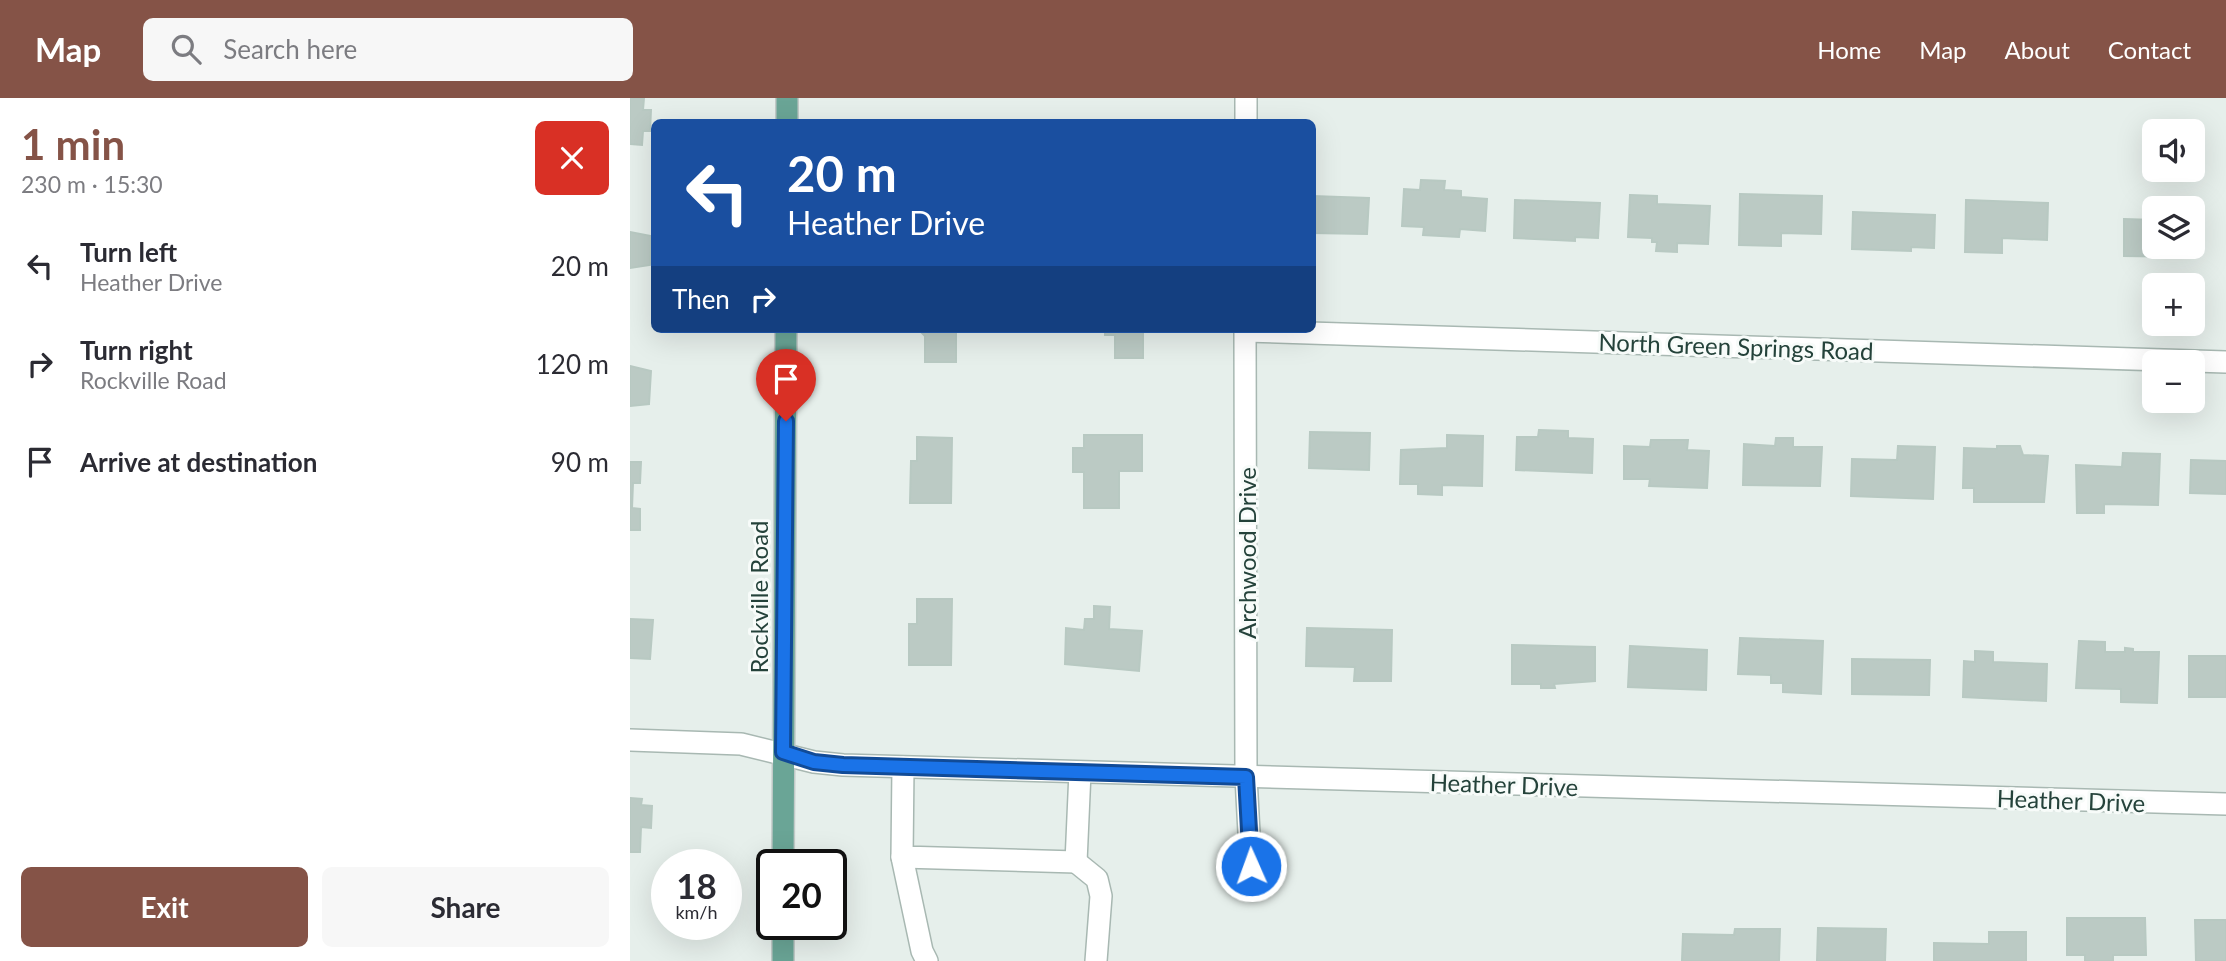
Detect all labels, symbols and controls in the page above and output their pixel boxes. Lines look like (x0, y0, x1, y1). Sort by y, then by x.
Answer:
search box (143, 18, 633, 81)
text: Map (35, 29, 101, 69)
icon: search (167, 30, 205, 68)
text: Search here (223, 33, 357, 65)
text: Home (1817, 35, 1881, 64)
text: Map (1919, 35, 1967, 64)
text: About (2005, 35, 2070, 64)
text: Contact (2108, 35, 2191, 64)
text: 1 min (21, 119, 125, 169)
map controls (2142, 119, 2205, 413)
button: sound (2142, 119, 2205, 182)
button: close (535, 121, 609, 195)
text: 20 m (787, 144, 897, 202)
icon: left (672, 147, 763, 238)
text: 230 m · 15:30 (21, 170, 163, 198)
button: layers (2142, 196, 2205, 259)
text: Heather Drive (787, 203, 985, 242)
text: Turn left (80, 236, 177, 268)
icon: left (21, 247, 59, 285)
text: 20 m (551, 250, 609, 282)
text: Heather Drive (80, 268, 222, 296)
button: + (2142, 273, 2205, 336)
icon: right (744, 280, 782, 318)
text: Then (672, 283, 730, 315)
street label: North Green Springs Road (1598, 327, 1874, 365)
text: Turn right (80, 334, 193, 366)
icon: right (21, 345, 59, 383)
text: 120 m (536, 348, 609, 380)
pin (756, 349, 816, 421)
button: − (2142, 350, 2205, 413)
icon: arrive (767, 360, 805, 398)
text: Rockville Road (80, 366, 227, 394)
icon: arrive (21, 443, 59, 481)
text: Arrive at destination (80, 446, 317, 478)
text: 90 m (551, 446, 609, 478)
street label: Archwood Drive (1232, 467, 1261, 639)
street label: Rockville Road (744, 520, 773, 674)
street label: Heather Drive (1429, 767, 1579, 801)
street label: Heather Drive (1996, 783, 2146, 817)
position arrow (1214, 829, 1288, 903)
speed limit sign: 20 (756, 849, 847, 940)
text: 18 (676, 864, 717, 906)
button: Exit (21, 867, 308, 947)
button: Share (322, 867, 609, 947)
text: km/h (675, 901, 718, 923)

